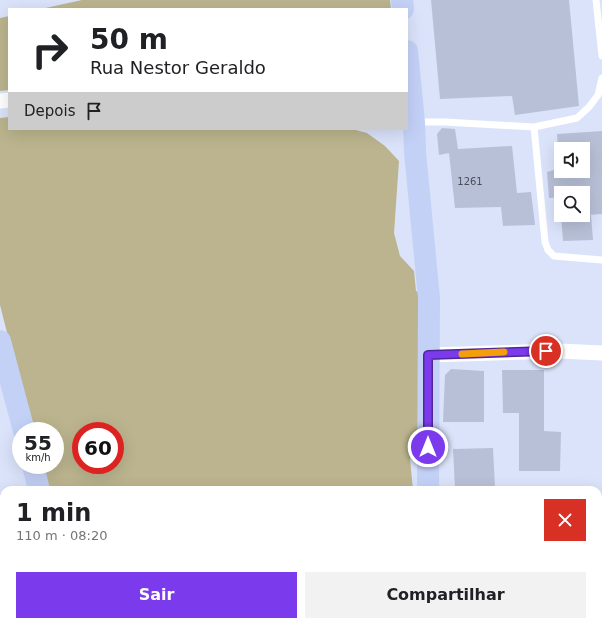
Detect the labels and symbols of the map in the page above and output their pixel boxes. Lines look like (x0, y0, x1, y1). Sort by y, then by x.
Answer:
house number: 1261 (457, 176, 483, 187)
pin (529, 334, 563, 368)
speed limit sign: 60 (72, 422, 124, 474)
position arrow (407, 426, 449, 468)

